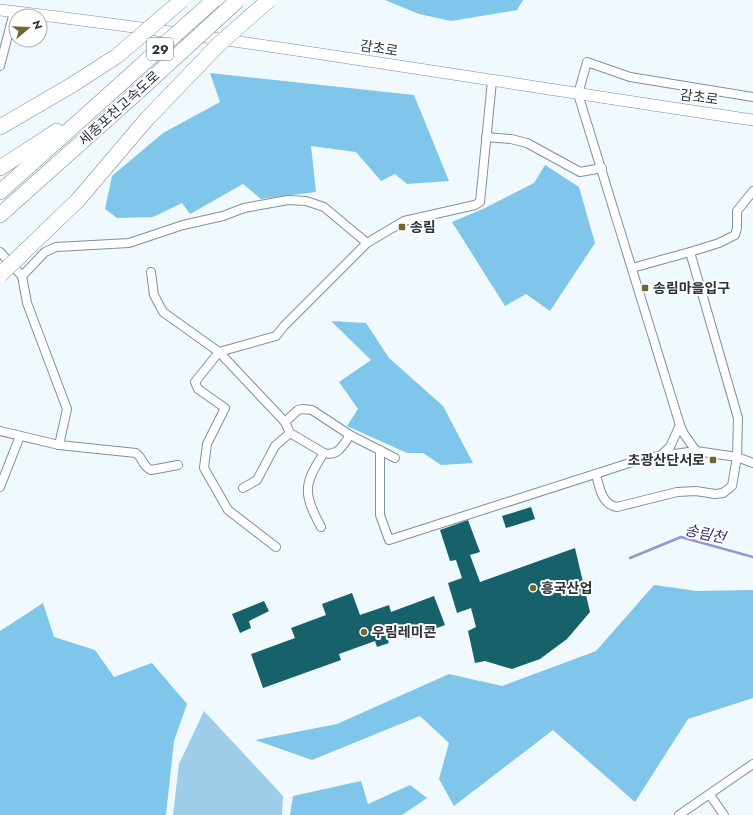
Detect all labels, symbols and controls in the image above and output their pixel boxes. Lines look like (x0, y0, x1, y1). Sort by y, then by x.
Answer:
north arrow (8, 8, 48, 48)
text: N (28, 18, 46, 31)
street label: 감초로 (358, 35, 400, 61)
road number: 29 (147, 38, 173, 60)
street label: 세종포천고속도로 (74, 66, 164, 150)
street label: 감초로 (678, 84, 720, 110)
place label: 송림 (410, 217, 436, 237)
marker: 송림 (397, 222, 407, 232)
place label: 송림마을입구 (653, 278, 730, 298)
marker: 송림마을입구 (640, 283, 650, 293)
place label: 초광산단서로 (628, 450, 705, 470)
marker: 초광산단서로 (708, 455, 718, 465)
water label: 송림천 (682, 519, 730, 550)
place label: 흥국산업 (541, 578, 593, 598)
marker: 흥국산업 (528, 583, 538, 593)
place label: 우림레미콘 (372, 622, 437, 642)
marker: 우림레미콘 (359, 627, 369, 637)

